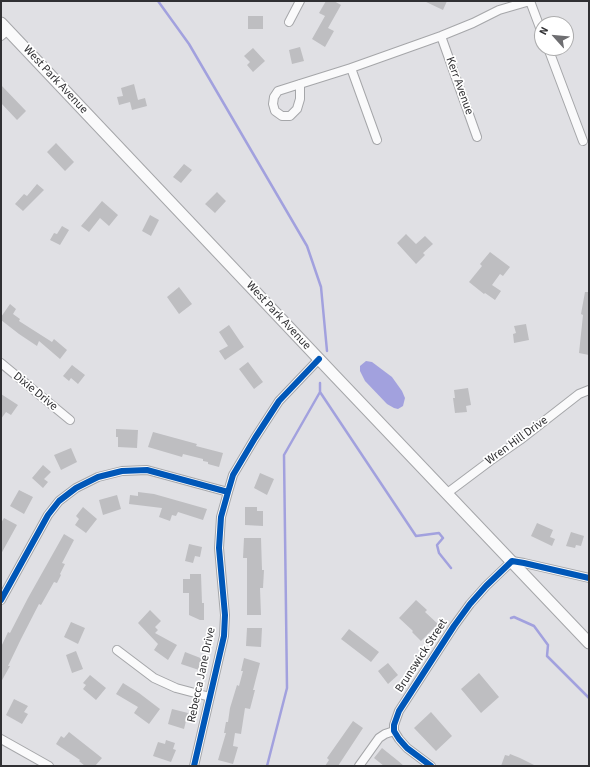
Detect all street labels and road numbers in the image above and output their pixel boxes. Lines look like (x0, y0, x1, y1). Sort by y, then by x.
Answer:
street label: West Park Avenue (20, 43, 90, 117)
street label: Kerr Avenue (442, 55, 476, 117)
street label: West Park Avenue (243, 279, 313, 353)
street label: Dixie Drive (10, 370, 60, 414)
street label: Wren Hill Drive (483, 414, 551, 468)
street label: Brunswick Street (393, 617, 451, 695)
street label: Rebecca Jane Drive (185, 626, 219, 724)

